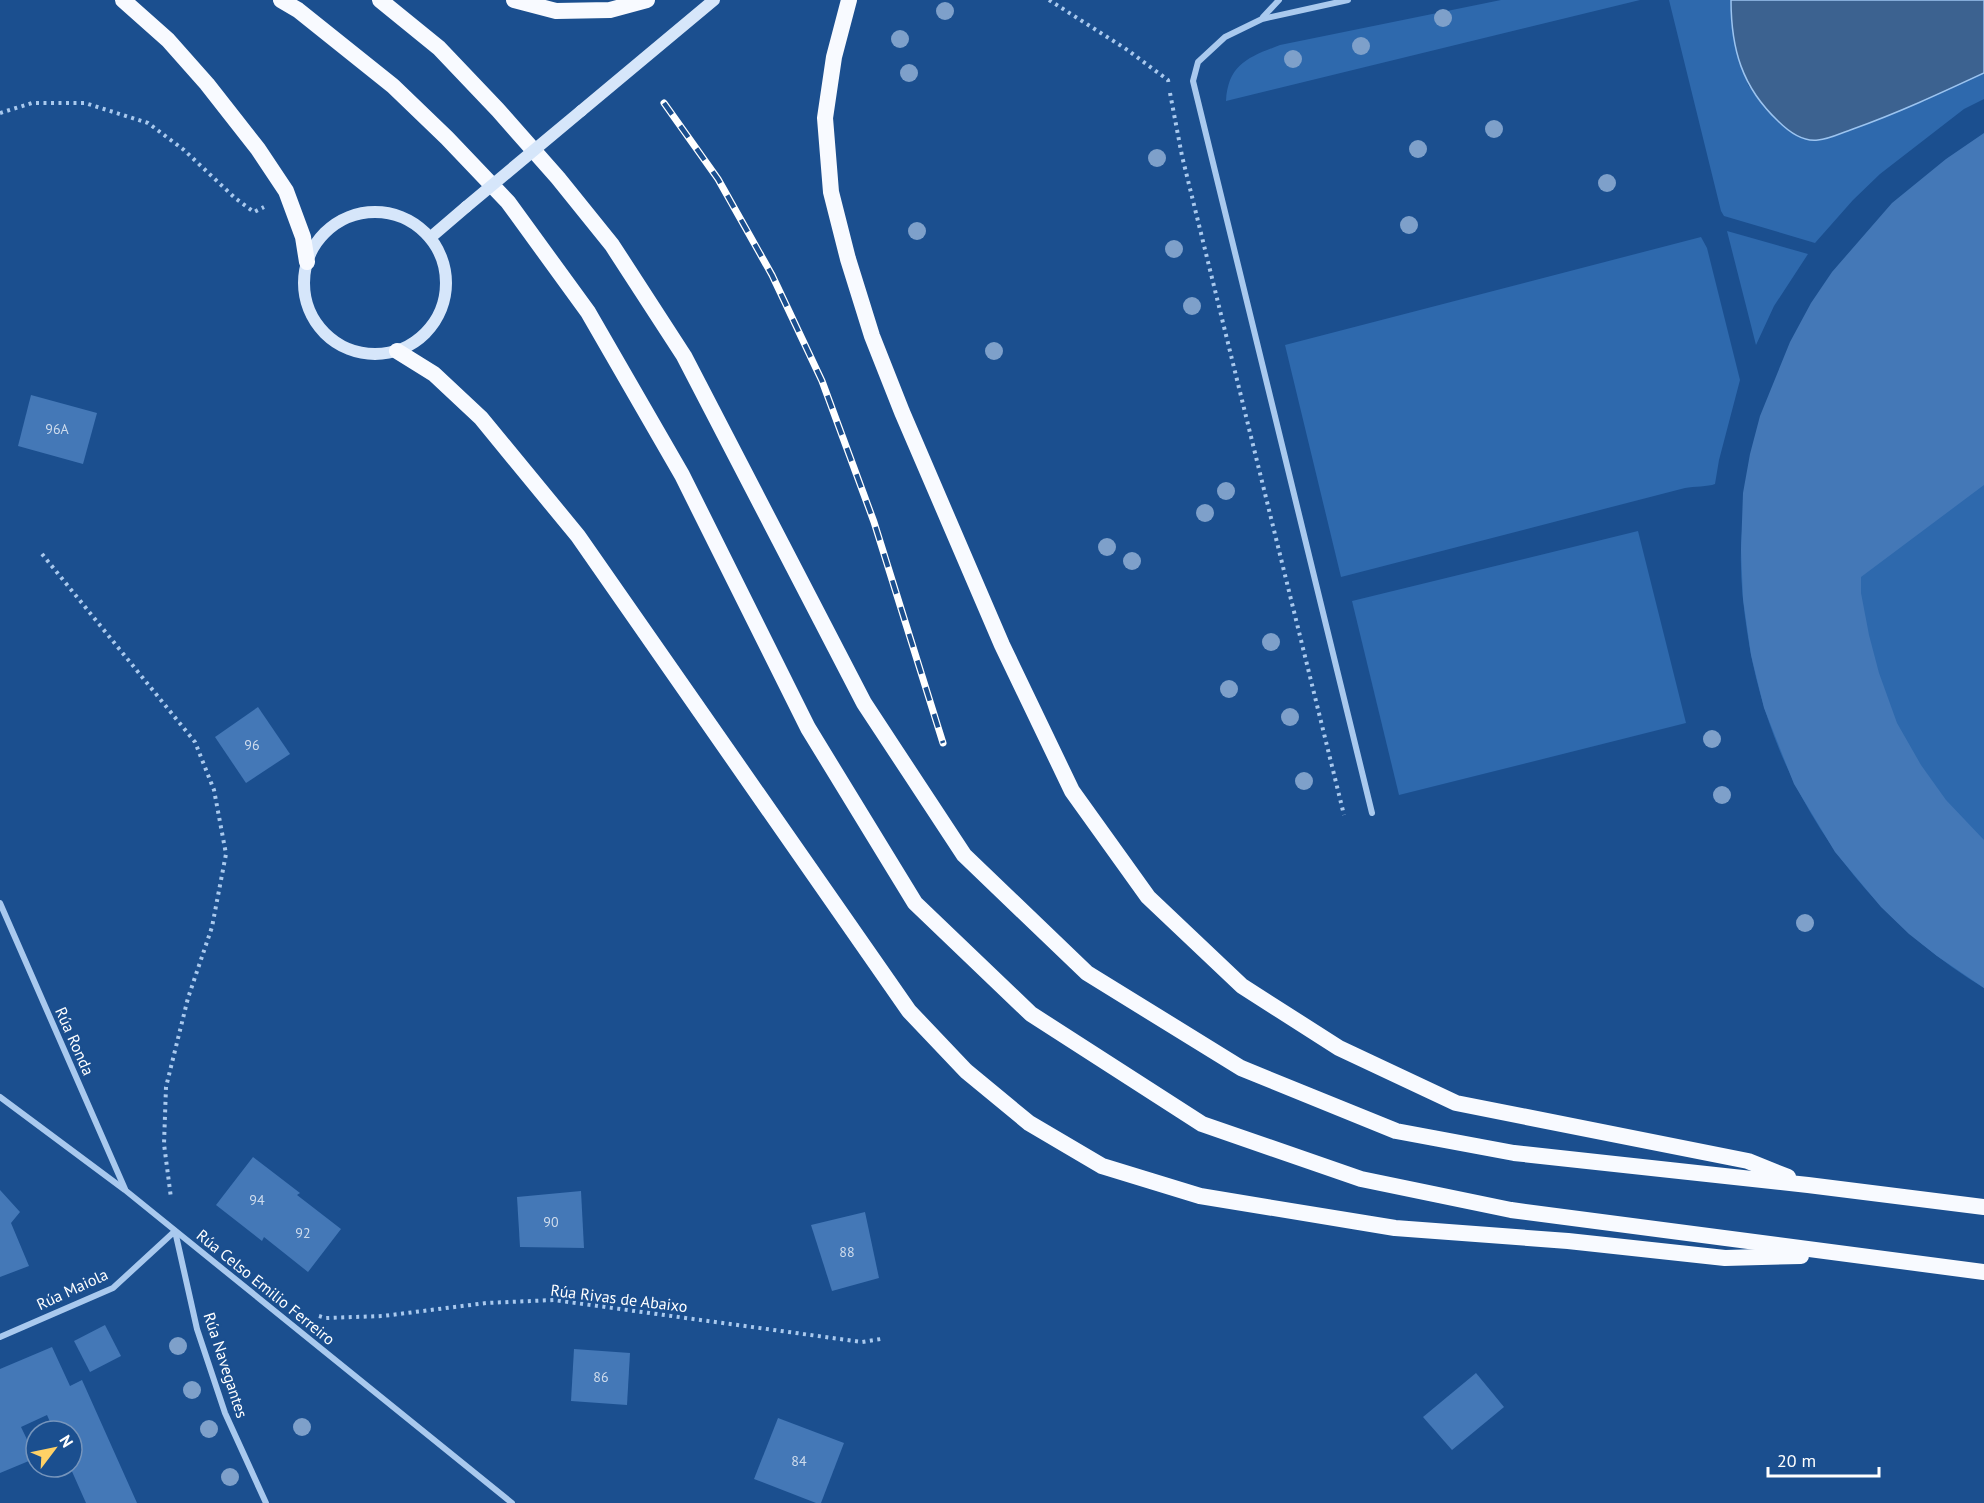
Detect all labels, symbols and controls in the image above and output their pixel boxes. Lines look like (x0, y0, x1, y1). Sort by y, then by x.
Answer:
house number: 96A (45, 420, 70, 438)
house number: 96 (244, 736, 260, 754)
street label: Rúa Ronda (51, 1004, 99, 1078)
house number: 94 (249, 1191, 265, 1209)
house number: 90 (543, 1213, 559, 1231)
house number: 92 (295, 1224, 311, 1242)
street label: Rúa Celso Emilio Ferreiro (193, 1225, 339, 1349)
house number: 88 (839, 1243, 855, 1261)
street label: Rúa Maiola (33, 1264, 111, 1314)
street label: Rúa Rivas de Abaixo (549, 1280, 689, 1316)
street label: Rúa Navegantes (200, 1310, 253, 1421)
house number: 86 (593, 1368, 609, 1386)
north arrow (24, 1419, 84, 1479)
text: N (55, 1431, 78, 1451)
scale bar (1768, 1440, 1879, 1478)
text: 20 m (1777, 1449, 1816, 1472)
house number: 84 (791, 1452, 807, 1470)

